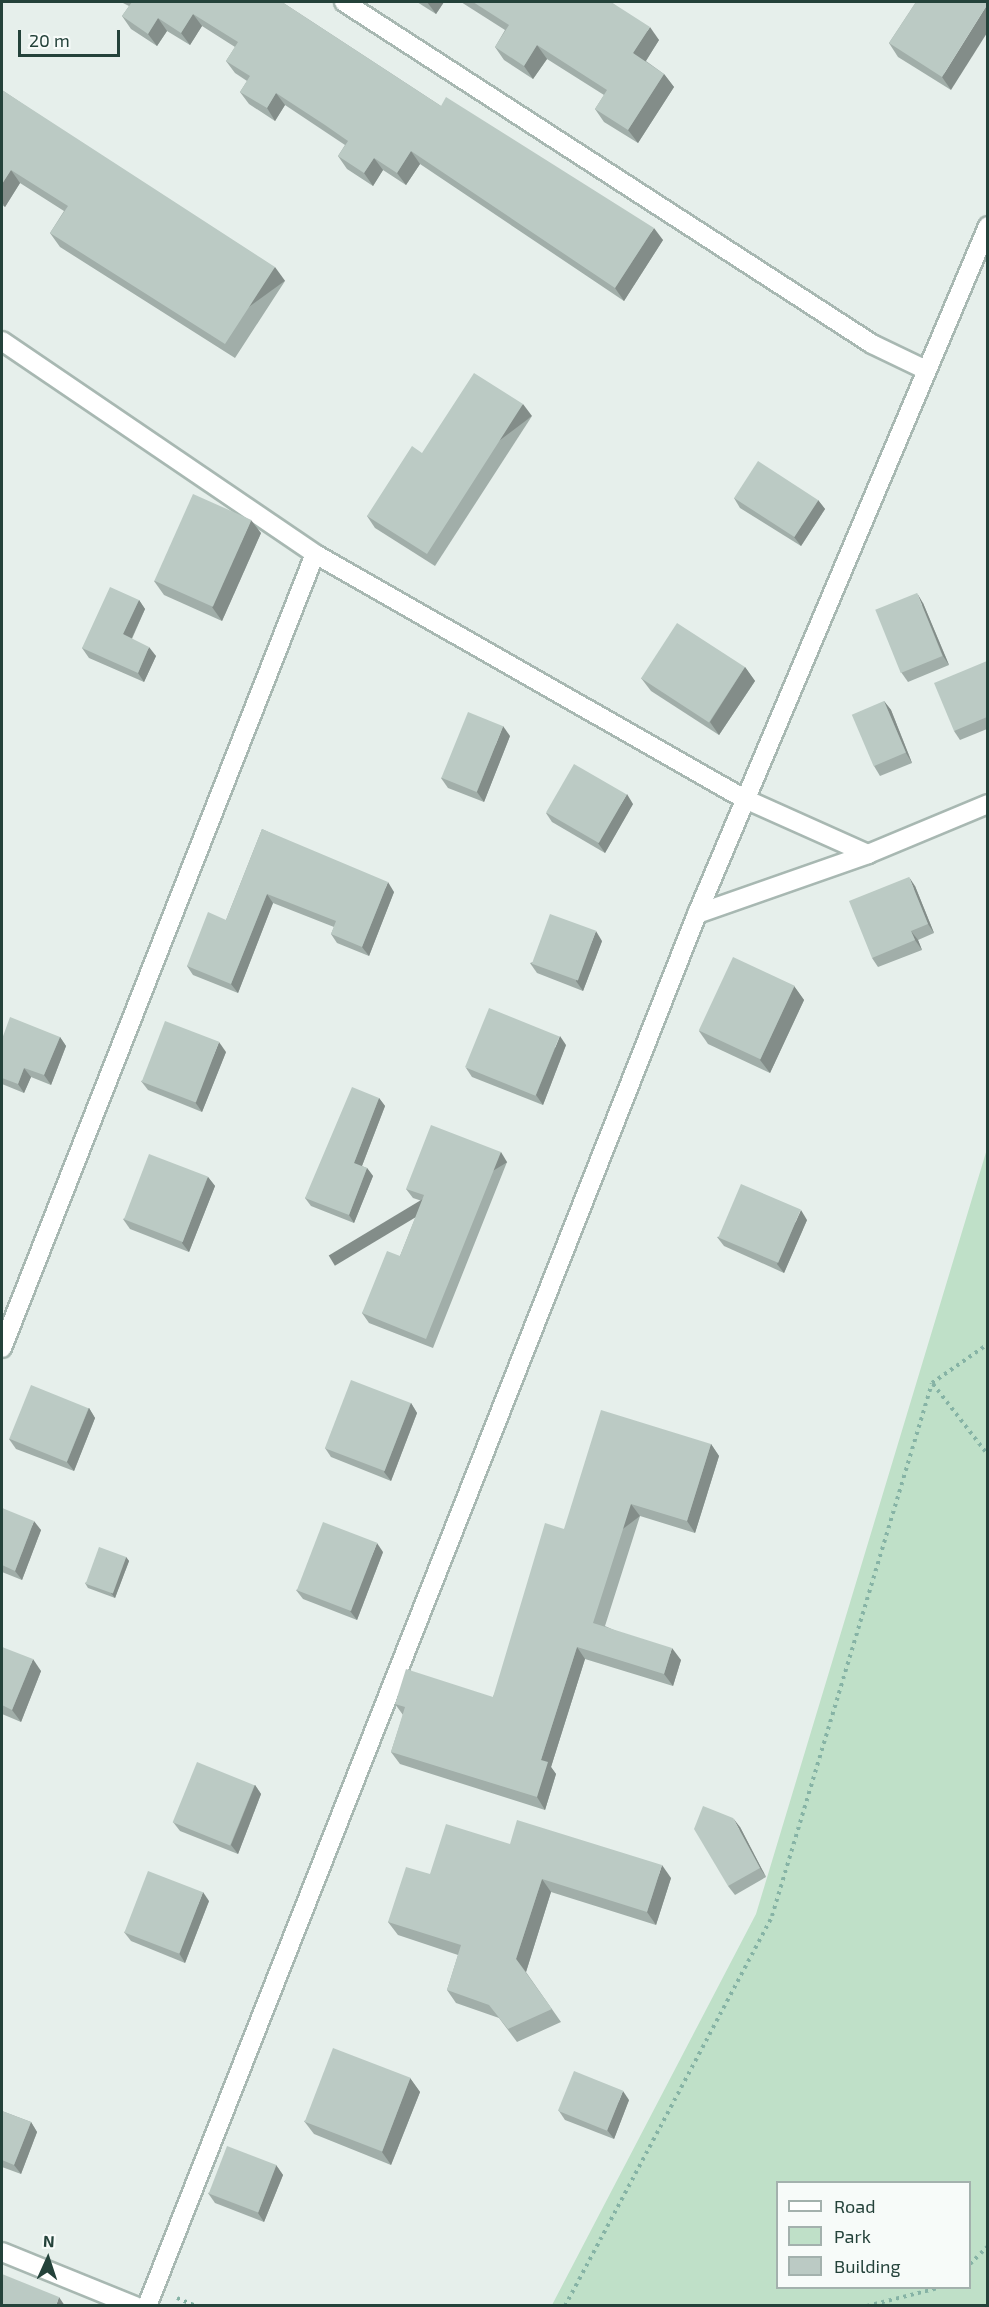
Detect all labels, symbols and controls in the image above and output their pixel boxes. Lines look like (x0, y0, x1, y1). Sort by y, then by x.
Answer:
scale bar (21, 18, 123, 56)
text: 20 m (29, 29, 70, 51)
legend (776, 2181, 971, 2289)
text: Road (834, 2195, 875, 2217)
text: Park (834, 2225, 871, 2247)
north arrow (18, 2229, 78, 2289)
text: N (43, 2231, 55, 2250)
text: Building (834, 2255, 901, 2277)

